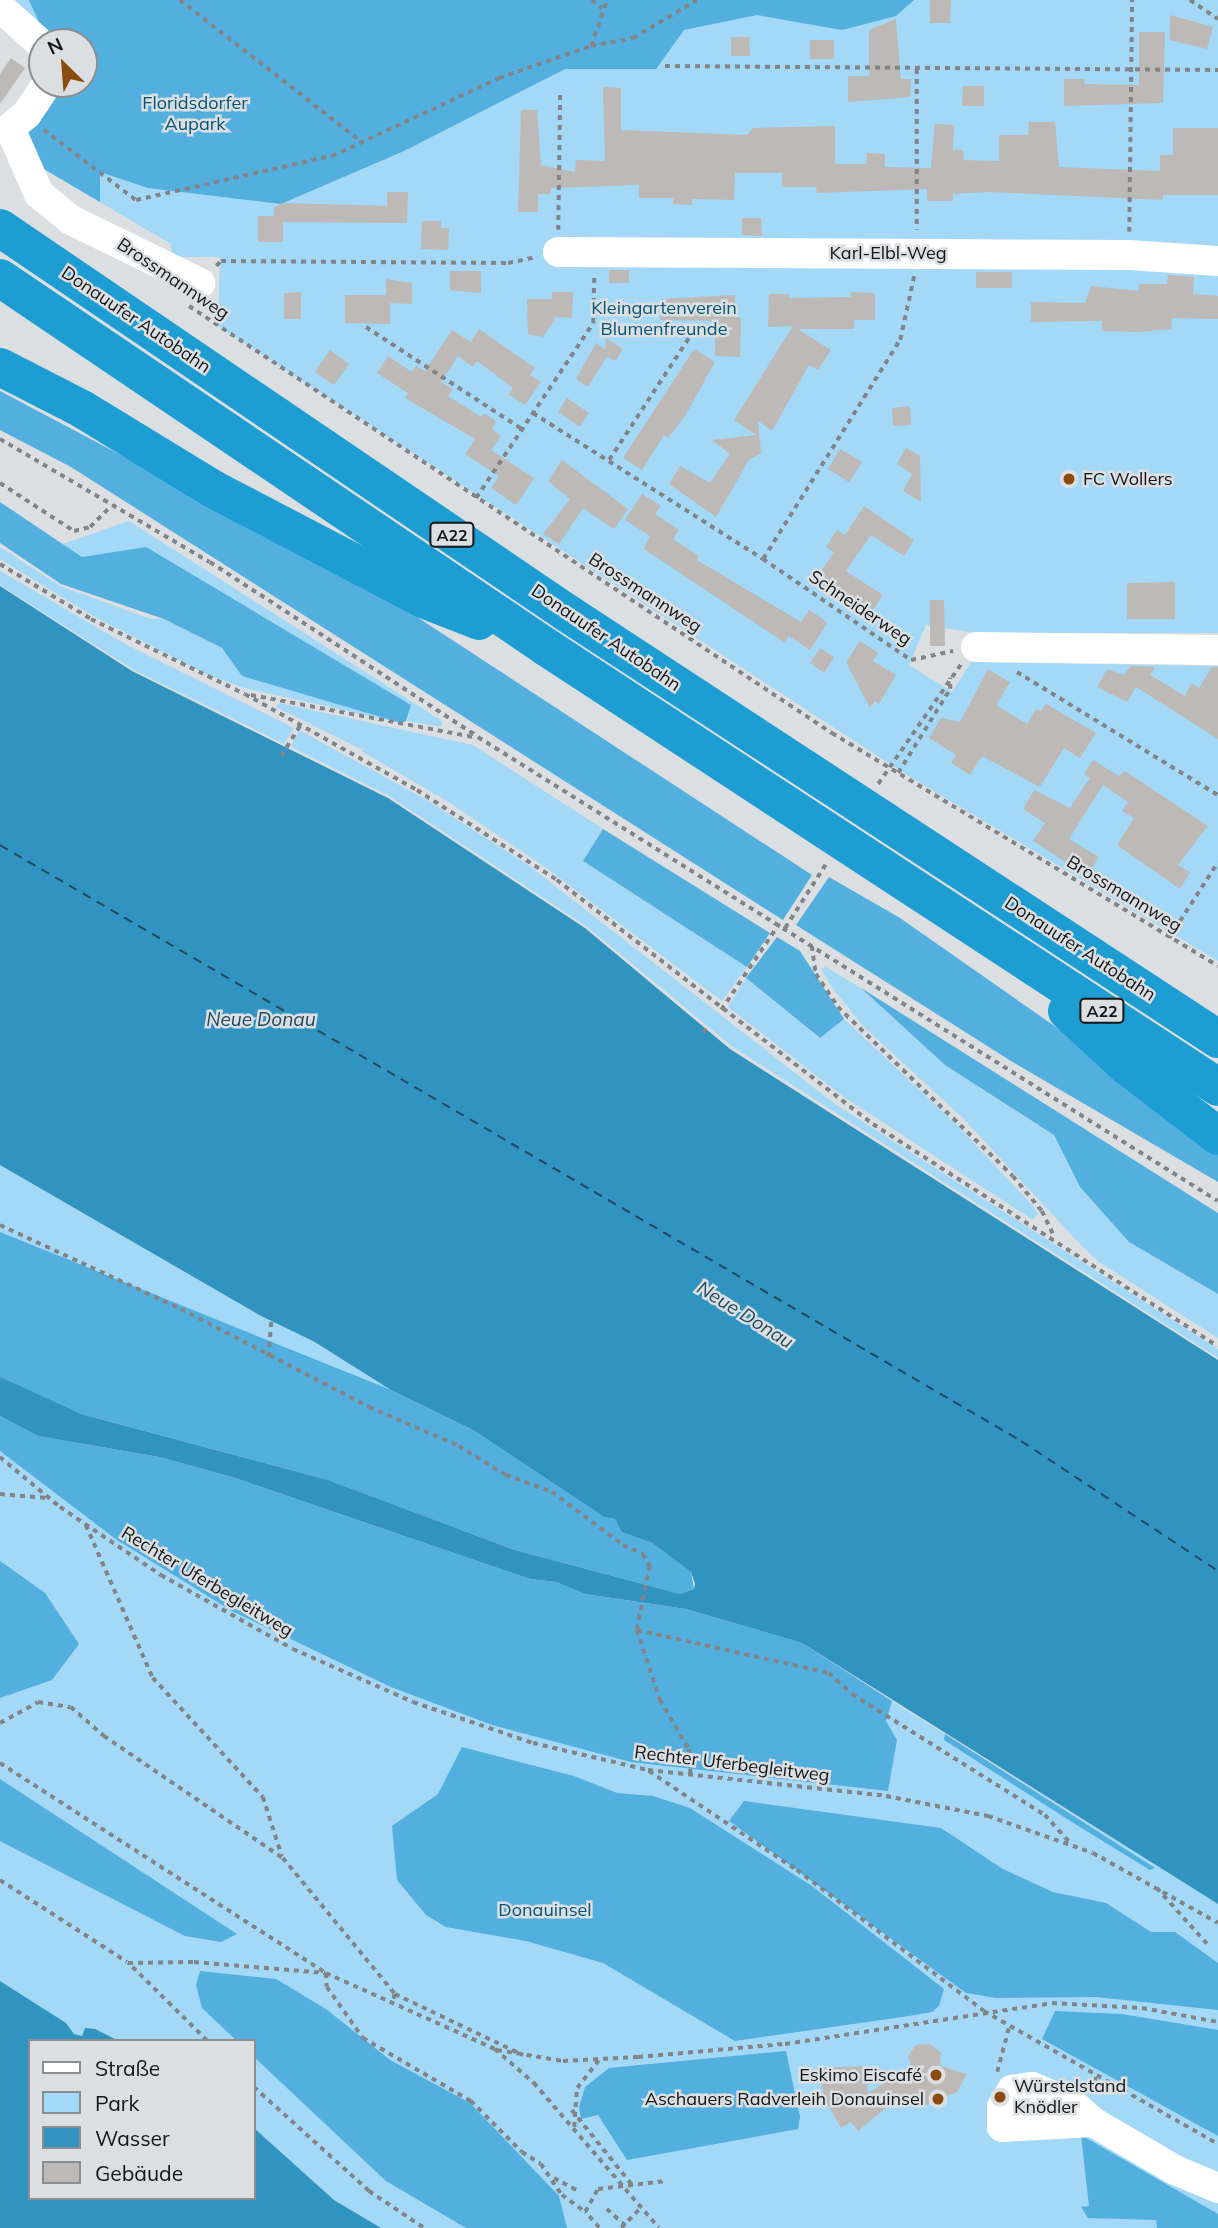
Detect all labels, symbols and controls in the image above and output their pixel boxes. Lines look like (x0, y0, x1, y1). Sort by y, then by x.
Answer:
north arrow (28, 28, 98, 98)
text: N (43, 32, 67, 60)
park label: Floridsdorfer Aupark (142, 93, 248, 136)
street label: Brossmannweg (113, 234, 233, 324)
street label: Karl-Elbl-Weg (829, 242, 947, 264)
street label: Donauufer Autobahn (57, 262, 215, 378)
park label: Kleingartenverein Blumenfreunde (591, 298, 737, 340)
place label: FC Wollers (1083, 468, 1173, 490)
marker: FC Wollers (1061, 471, 1077, 487)
road number: A22 (429, 522, 475, 548)
street label: Brossmannweg (584, 548, 706, 638)
street label: Schneiderweg (805, 566, 915, 650)
street label: Donauufer Autobahn (527, 580, 685, 696)
street label: Brossmannweg (1062, 851, 1186, 937)
street label: Donauufer Autobahn (1001, 892, 1159, 1006)
road number: A22 (1079, 998, 1125, 1023)
water label: Neue Donau (206, 1009, 316, 1031)
water label: Neue Donau (693, 1276, 797, 1354)
street label: Rechter Uferbegleitweg (117, 1522, 297, 1642)
street label: Rechter Uferbegleitweg (633, 1741, 831, 1787)
park label: Donauinsel (498, 1899, 592, 1921)
legend (28, 2039, 256, 2200)
text: Straße (95, 2055, 160, 2081)
place label: Eskimo Eiscafé (799, 2064, 922, 2086)
marker: Eskimo Eiscafé (928, 2067, 944, 2083)
place label: Würstelstand Knödler (1014, 2076, 1126, 2118)
place label: Aschauers Radverleih Donauinsel (645, 2088, 924, 2110)
marker: Würstelstand Knödler (992, 2089, 1008, 2105)
text: Park (95, 2090, 139, 2116)
marker: Aschauers Radverleih Donauinsel (930, 2091, 946, 2107)
text: Wasser (95, 2125, 170, 2151)
text: Gebäude (95, 2160, 183, 2186)

